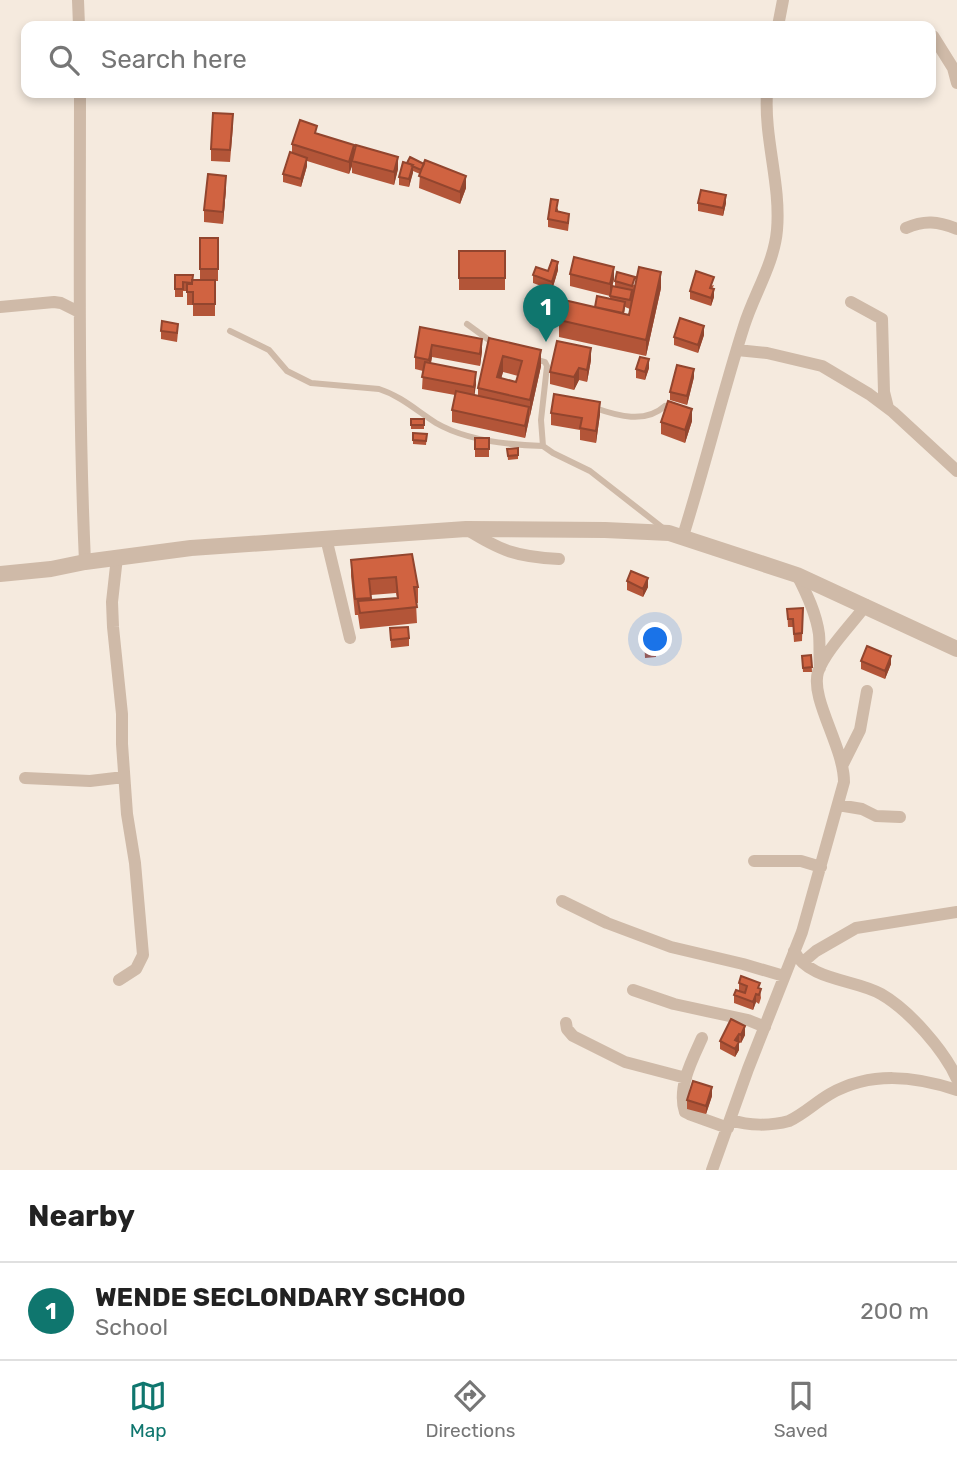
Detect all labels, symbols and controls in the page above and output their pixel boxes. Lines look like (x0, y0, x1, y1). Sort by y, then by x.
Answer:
search box (21, 21, 936, 98)
icon: search (45, 41, 83, 79)
text: Search here (101, 44, 247, 75)
pin: 1 (523, 284, 569, 342)
your location (638, 622, 672, 656)
text: Nearby (28, 1198, 135, 1234)
text: WENDE SECLONDARY SCHOO (95, 1282, 466, 1313)
text: 1 (45, 1297, 57, 1325)
text: 200 m (860, 1297, 929, 1325)
text: School (95, 1313, 168, 1341)
tab: Map (129, 1377, 167, 1442)
tab: Directions (425, 1377, 515, 1442)
tab: Saved (774, 1377, 828, 1442)

